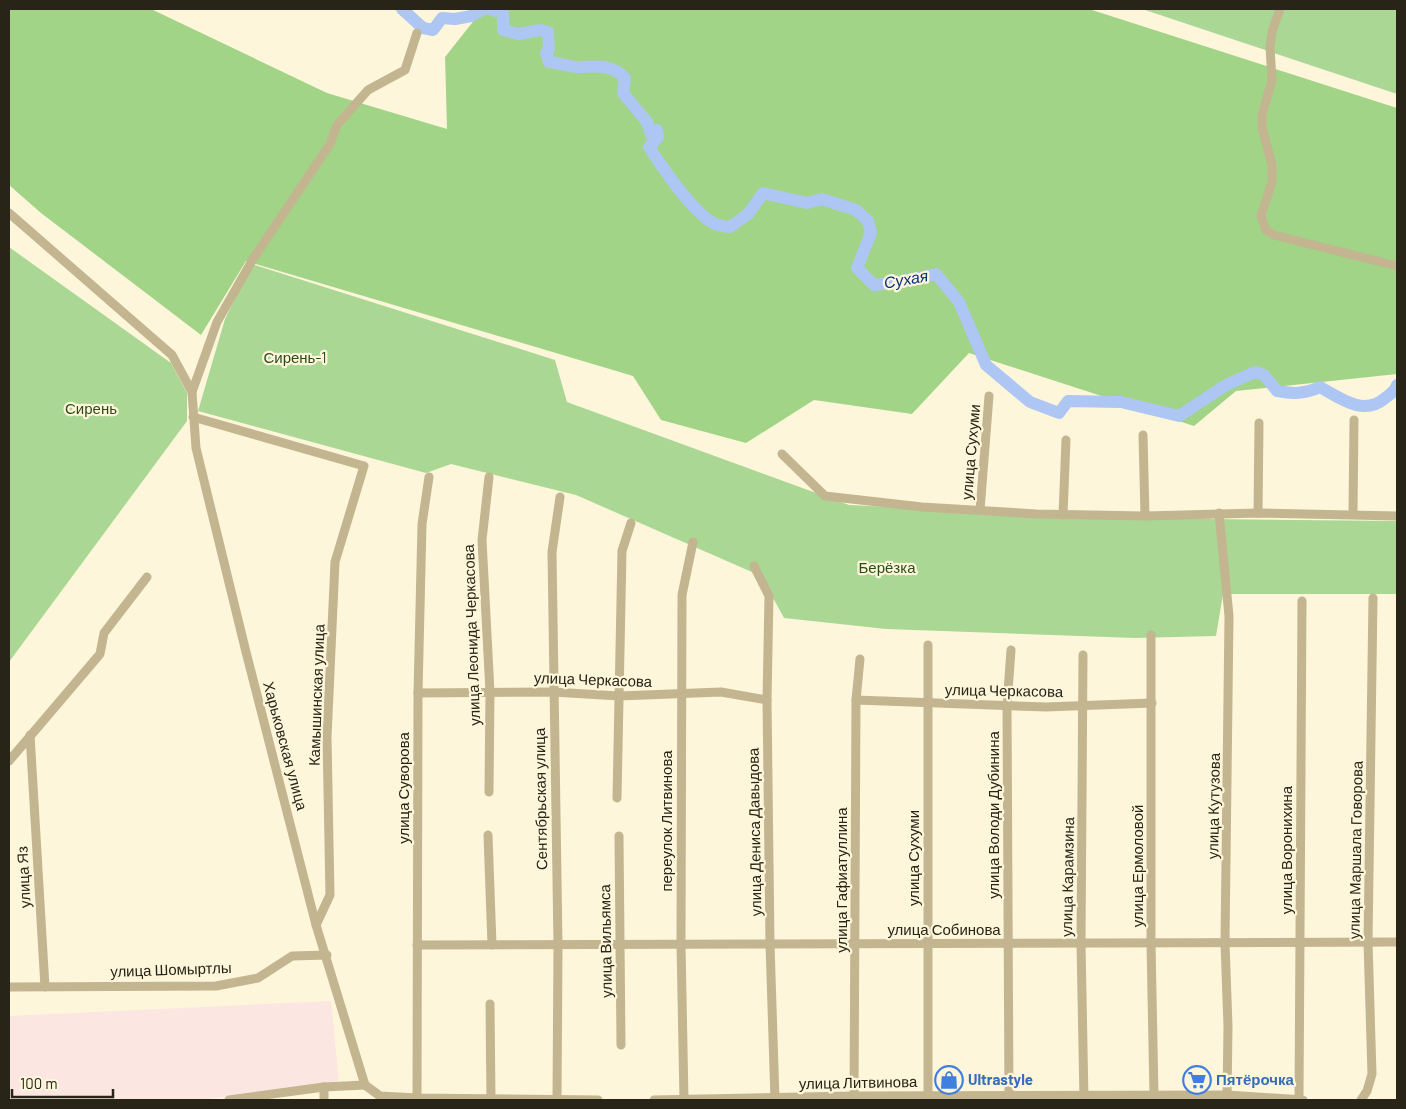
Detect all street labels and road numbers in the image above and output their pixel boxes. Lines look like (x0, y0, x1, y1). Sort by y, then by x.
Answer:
street label: улица Сухуми (957, 403, 983, 501)
street label: улица Леонида Черкасова (459, 543, 483, 726)
street label: Камышинская улица (305, 623, 327, 766)
street label: улица Черкасова (534, 668, 653, 690)
street label: Харьковская улица (260, 679, 312, 813)
street label: улица Черкасова (945, 680, 1064, 700)
street label: Сентябрьская улица (530, 727, 550, 870)
street label: улица Володи Дубинина (984, 730, 1002, 899)
street label: улица Суворова (394, 732, 412, 844)
street label: улица Дениса Давыдова (744, 747, 764, 917)
street label: переулок Литвинова (657, 750, 675, 892)
street label: улица Кутузова (1203, 752, 1223, 859)
street label: улица Маршала Говорова (1344, 760, 1366, 939)
street label: улица Воронихина (1277, 785, 1295, 914)
street label: улица Ермоловой (1128, 805, 1146, 927)
street label: улица Гафиатуллина (832, 807, 850, 953)
street label: улица Сухуми (904, 810, 922, 906)
street label: улица Карамзина (1057, 816, 1077, 937)
street label: улица Яз (12, 846, 34, 908)
street label: улица Вильямса (595, 883, 615, 998)
street label: улица Собинова (887, 920, 1001, 938)
street label: улица Шомыртлы (110, 958, 232, 980)
street label: улица Литвинова (799, 1072, 918, 1092)

